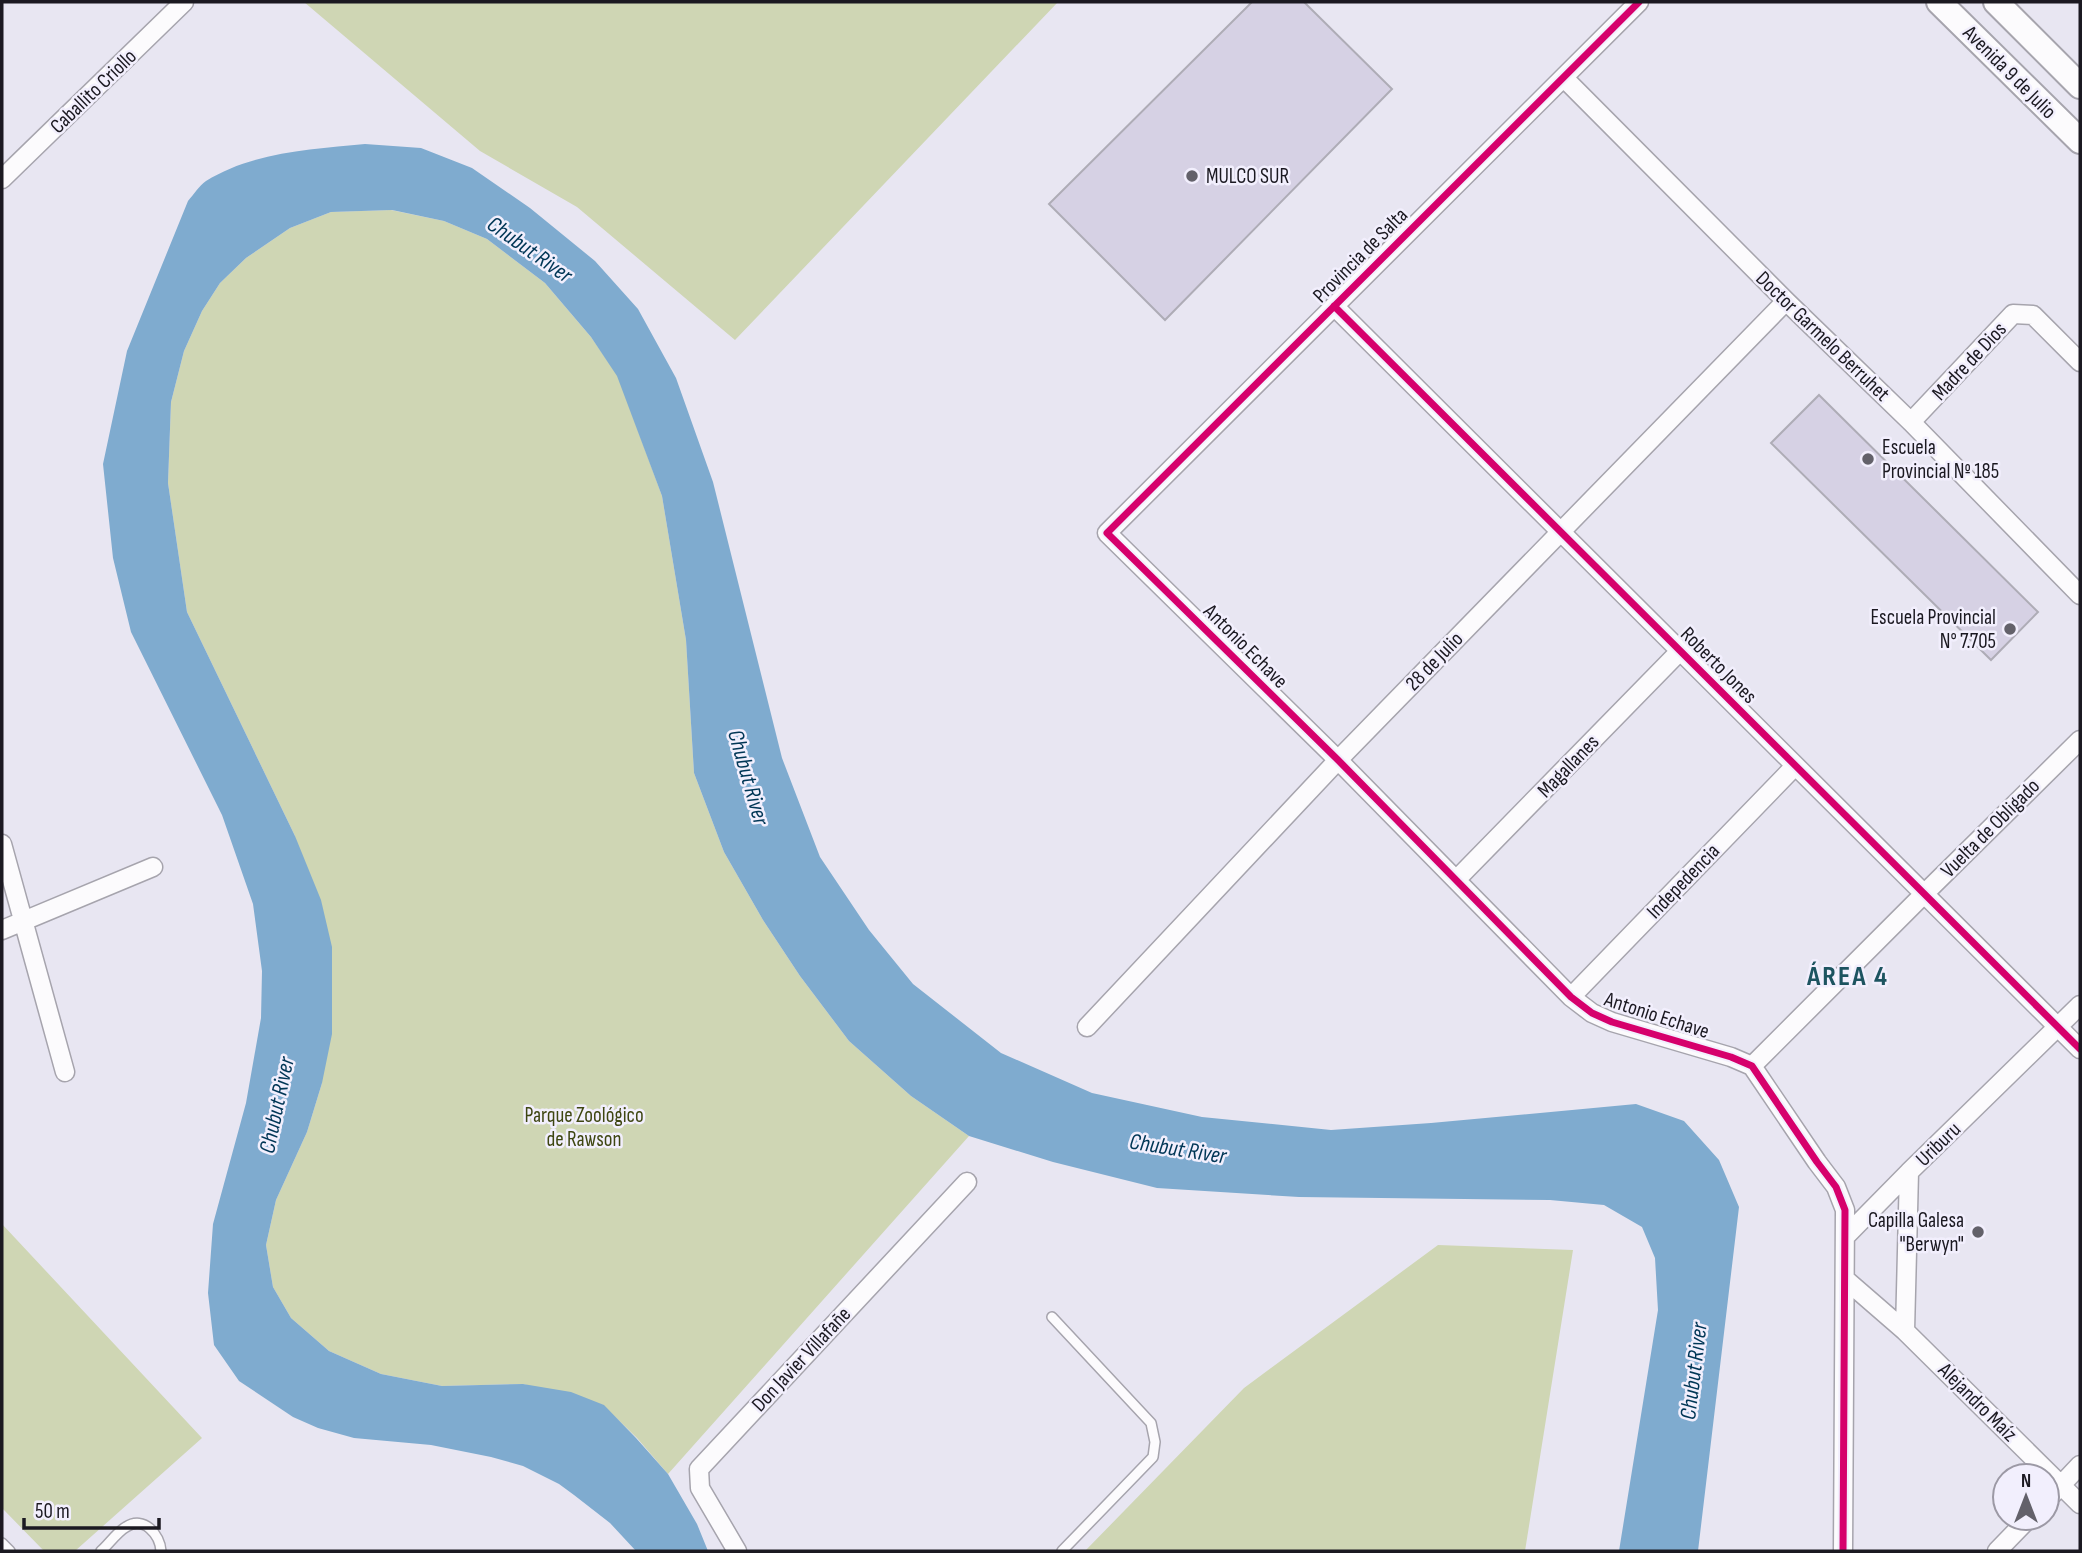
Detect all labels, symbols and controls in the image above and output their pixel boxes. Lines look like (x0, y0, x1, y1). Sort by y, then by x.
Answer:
street label: Avenida 9 de Julio (1957, 20, 2061, 124)
street label: Caballito Criollo (45, 44, 142, 139)
place label: MULCO SUR (1206, 164, 1289, 189)
marker: MULCO SUR (1184, 168, 1200, 184)
street label: Provincia de Salta (1308, 203, 1413, 308)
water label: Chubut River (481, 210, 579, 290)
street label: Doctor Garmelo Berruhet (1751, 266, 1895, 407)
street label: Madre de Dios (1927, 317, 2012, 406)
place label: Escuela Provincial Nº 185 (1882, 435, 1999, 484)
marker: Escuela Provincial Nº 185 (1860, 451, 1876, 467)
street label: Antonio Echave (1198, 598, 1293, 694)
place label: Escuela Provincial N° 7.705 (1870, 605, 1996, 654)
marker: Escuela Provincial N° 7.705 (2002, 621, 2018, 637)
street label: Roberto Jones (1675, 622, 1762, 709)
street label: 28 de Julio (1400, 627, 1468, 696)
water label: Chubut River (721, 726, 775, 830)
street label: Magallanes (1532, 730, 1604, 803)
street label: Vuelta de Obligado (1936, 774, 2045, 883)
street label: Indepedencia (1642, 839, 1725, 924)
district label: ÁREA 4 (1806, 960, 1889, 993)
street label: Antonio Echave (1600, 986, 1712, 1044)
water label: Chubut River (253, 1053, 301, 1156)
park label: Parque Zoológico de Rawson (524, 1103, 644, 1152)
street label: Uriburu (1911, 1117, 1966, 1172)
water label: Chubut River (1127, 1128, 1230, 1171)
place label: Capilla Galesa "Berwyn" (1868, 1208, 1964, 1257)
marker: Capilla Galesa "Berwyn" (1970, 1224, 1986, 1240)
street label: Don Javier Villafañe (747, 1302, 856, 1417)
water label: Chubut River (1674, 1319, 1714, 1421)
street label: Alejandro Maíz (1932, 1357, 2022, 1447)
north arrow (1991, 1462, 2061, 1532)
text: N (2021, 1470, 2031, 1493)
scale bar (24, 1486, 159, 1530)
text: 50 m (35, 1499, 70, 1524)

